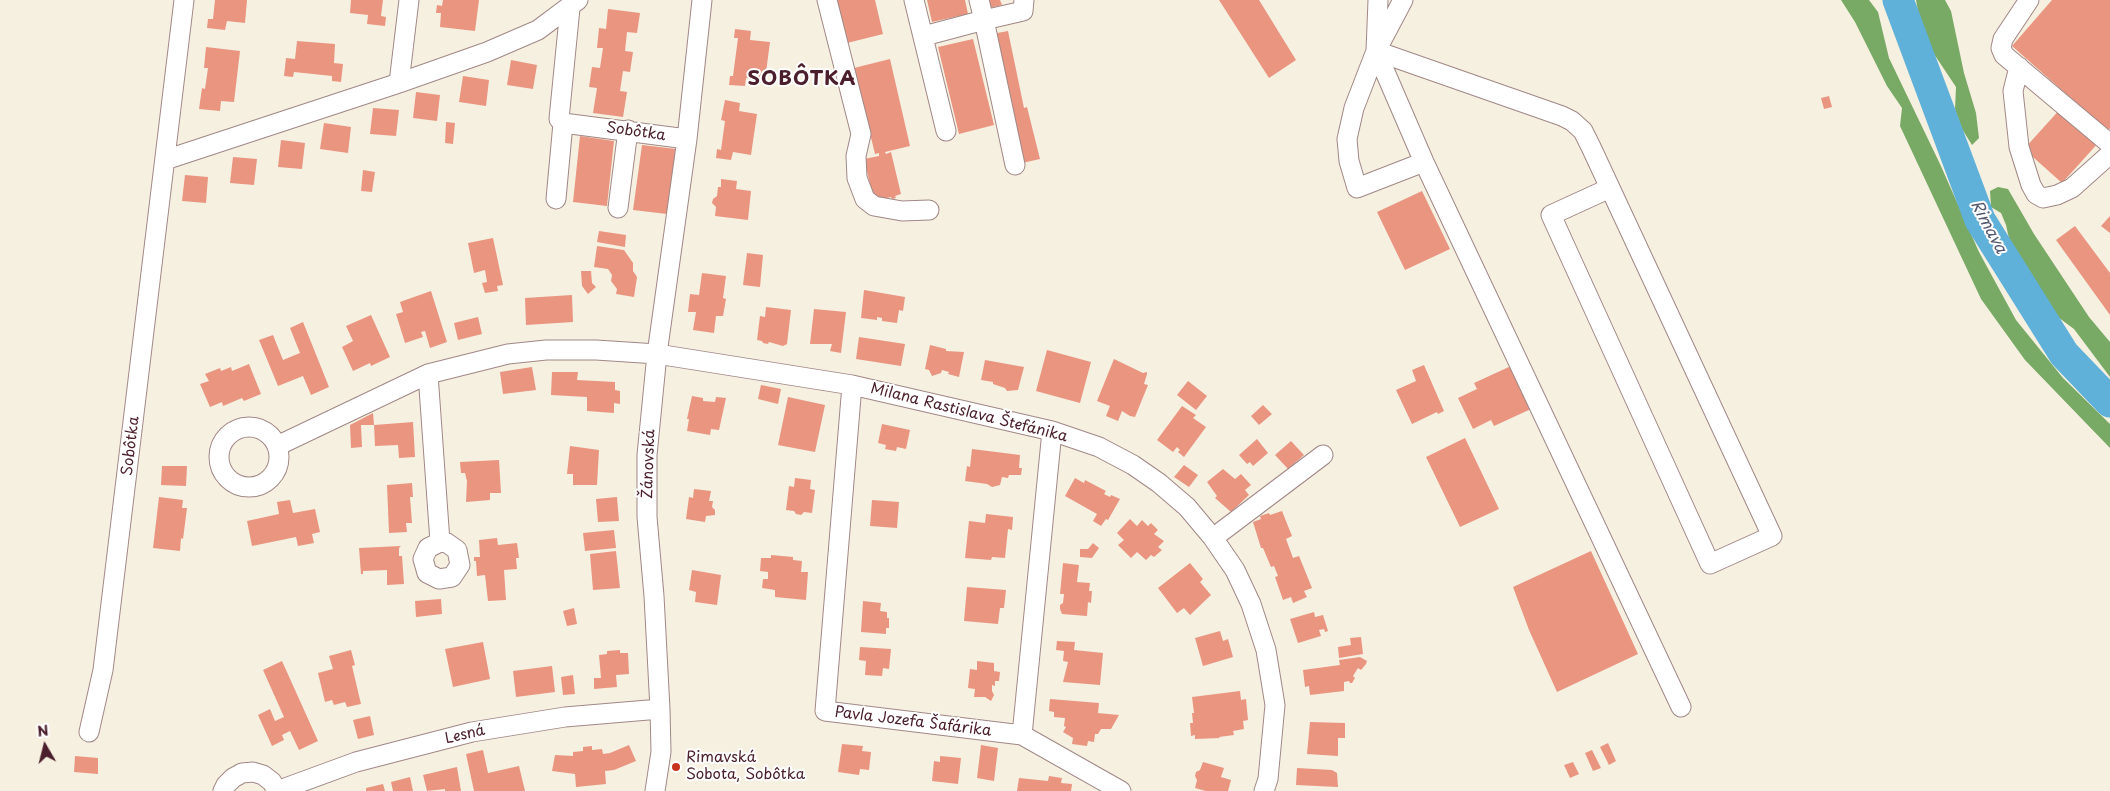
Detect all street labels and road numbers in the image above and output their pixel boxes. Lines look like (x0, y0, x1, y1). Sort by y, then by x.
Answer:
street label: Sobôtka (605, 119, 667, 145)
street label: Milana Rastislava Štefánika (869, 380, 1069, 446)
street label: Sobôtka (118, 415, 144, 477)
street label: Žánovská (639, 429, 659, 499)
street label: Pavla Jozefa Šafárika (834, 703, 992, 741)
street label: Lesná (443, 722, 487, 748)

